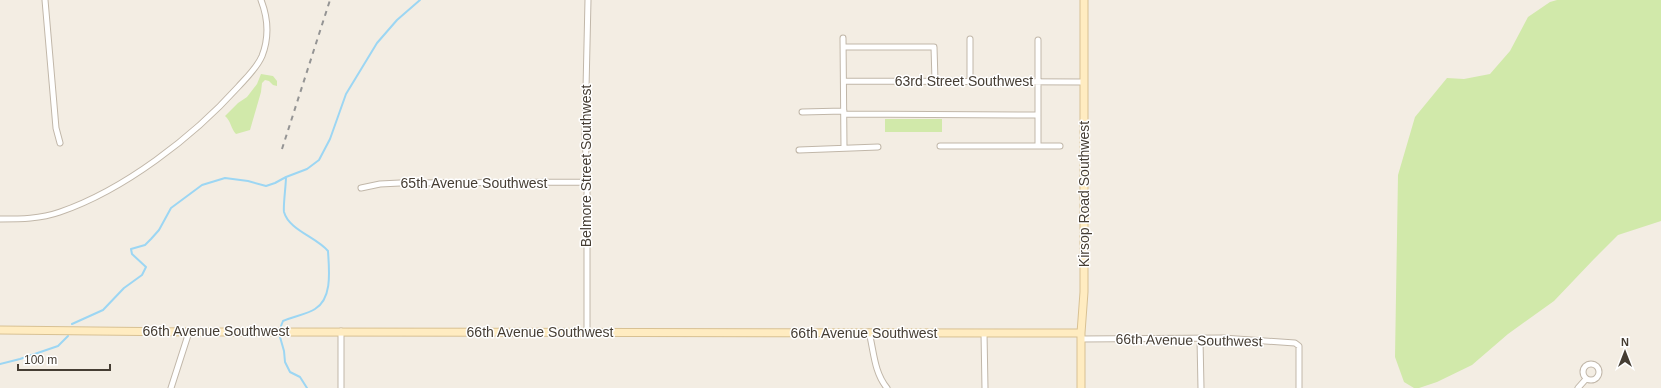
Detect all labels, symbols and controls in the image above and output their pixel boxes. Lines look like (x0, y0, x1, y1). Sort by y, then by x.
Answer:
street label: 63rd Street Southwest (895, 73, 1033, 89)
street label: Belmore Street Southwest (578, 85, 594, 247)
street label: Kirsop Road Southwest (1076, 121, 1092, 267)
street label: 65th Avenue Southwest (401, 175, 548, 191)
street label: 66th Avenue Southwest (143, 323, 290, 339)
street label: 66th Avenue Southwest (467, 324, 614, 340)
street label: 66th Avenue Southwest (791, 325, 938, 341)
street label: 66th Avenue Southwest (1115, 331, 1263, 349)
north arrow (1605, 332, 1645, 372)
text: N (1621, 336, 1629, 348)
scale bar (18, 346, 110, 372)
text: 100 m (24, 353, 57, 367)

